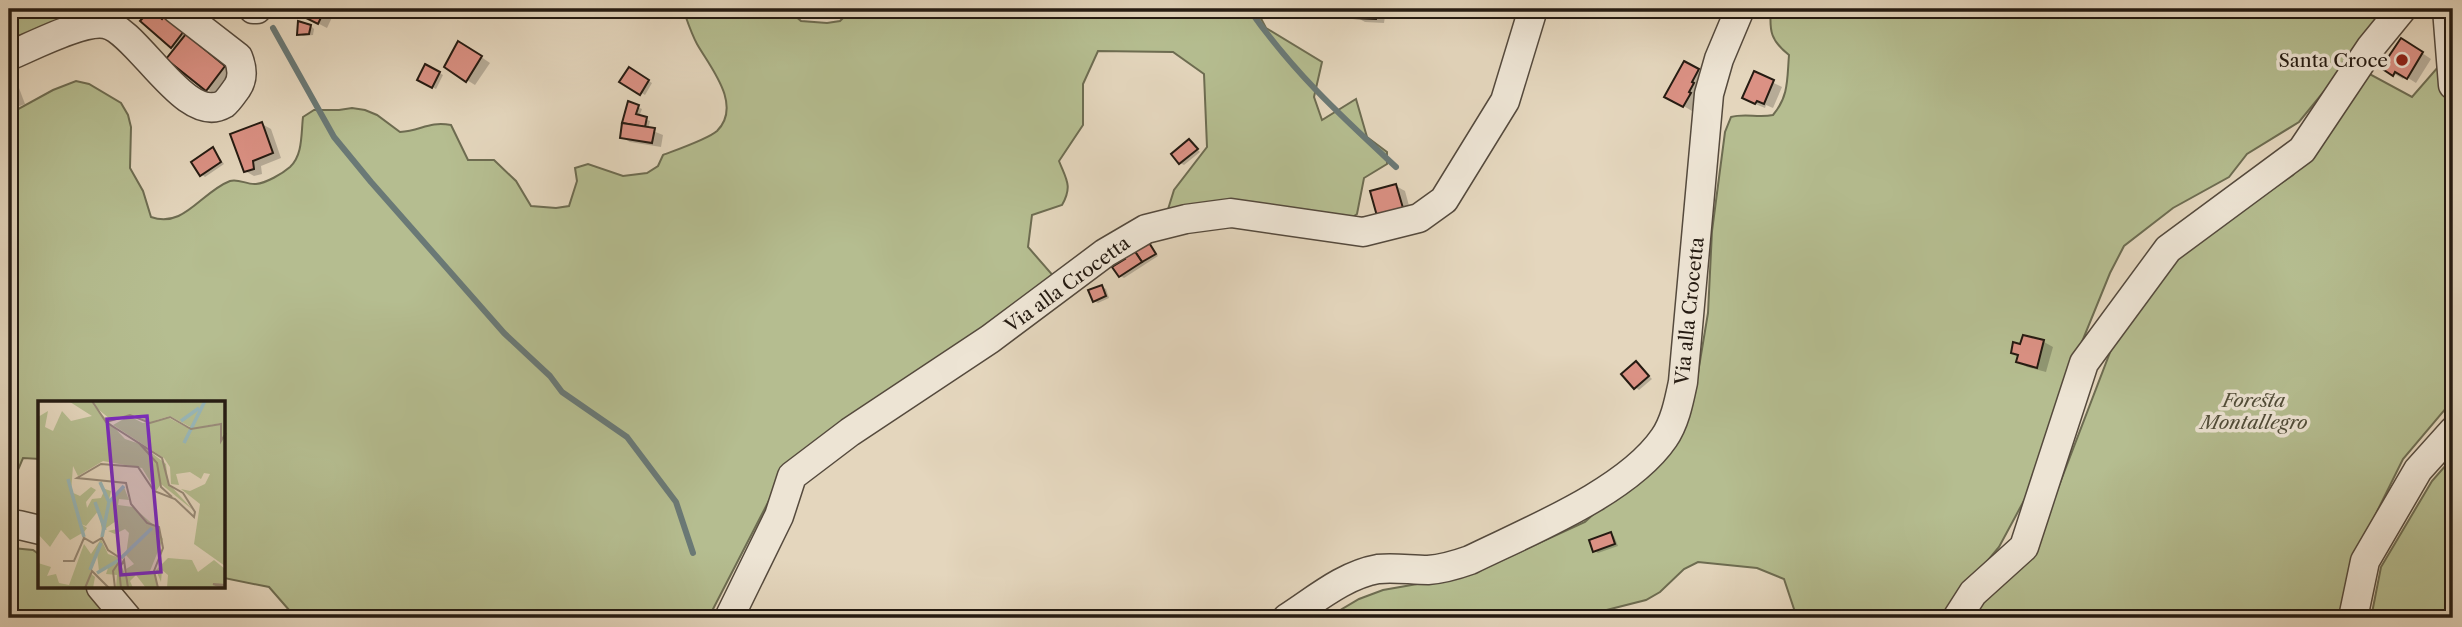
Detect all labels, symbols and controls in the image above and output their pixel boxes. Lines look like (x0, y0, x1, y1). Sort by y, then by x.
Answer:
place label: Santa Croce (2279, 49, 2388, 72)
marker: Santa Croce (2394, 52, 2410, 68)
street label: Via alla Crocetta (1000, 231, 1134, 338)
street label: Via alla Crocetta (1670, 236, 1709, 387)
park label: Foresta Montallegro (2199, 389, 2307, 434)
inset map (38, 401, 226, 588)

